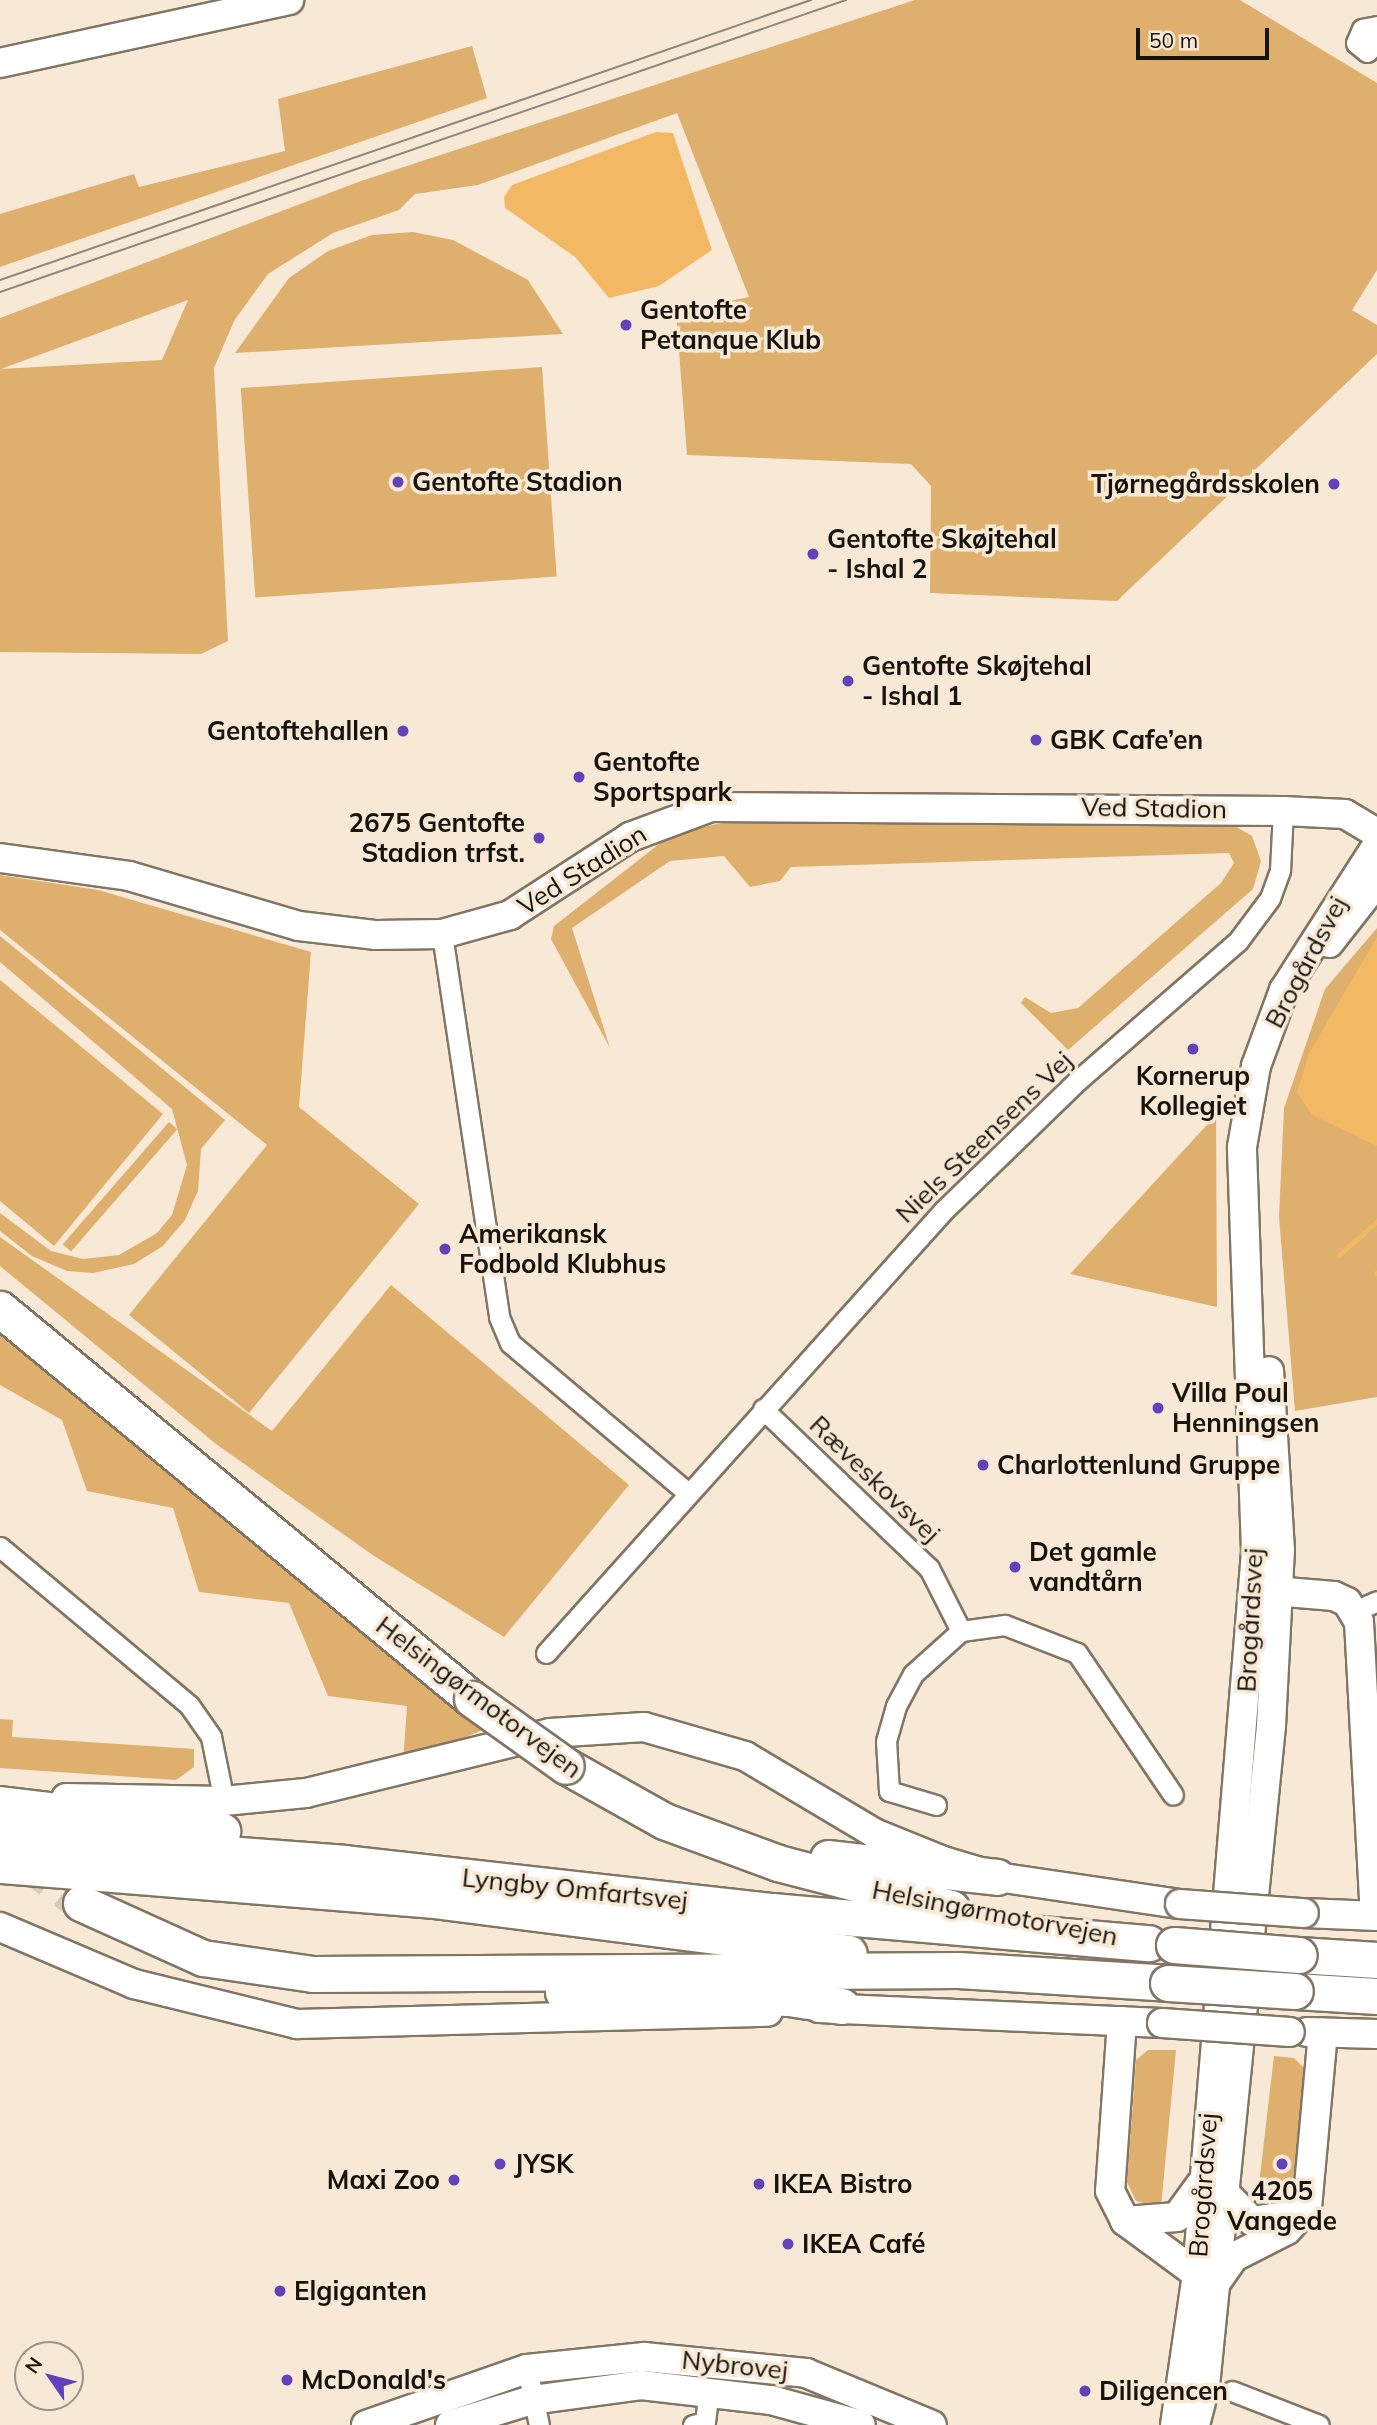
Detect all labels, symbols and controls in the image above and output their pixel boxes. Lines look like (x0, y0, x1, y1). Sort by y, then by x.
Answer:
scale bar (1139, 14, 1272, 58)
text: 50 m (1149, 27, 1198, 53)
place label: Gentofte Petanque Klub (640, 294, 821, 356)
marker: Gentofte Petanque Klub (618, 317, 634, 333)
place label: Gentofte Stadion (412, 466, 623, 498)
place label: Tjørnegårdsskolen (1091, 468, 1320, 500)
marker: Gentofte Stadion (390, 474, 406, 490)
marker: Tjørnegårdsskolen (1326, 476, 1342, 492)
place label: Gentofte Skøjtehal - Ishal 2 (827, 523, 1057, 584)
marker: Gentofte Skøjtehal - Ishal 2 (805, 546, 821, 562)
place label: Gentofte Skøjtehal - Ishal 1 (862, 650, 1092, 712)
marker: Gentofte Skøjtehal - Ishal 1 (840, 673, 856, 689)
place label: Gentoftehallen (207, 715, 389, 747)
marker: Gentoftehallen (395, 723, 411, 739)
place label: GBK Cafe’en (1050, 724, 1203, 756)
marker: GBK Cafe’en (1028, 732, 1044, 748)
place label: Gentofte Sportspark (593, 746, 732, 808)
marker: Gentofte Sportspark (571, 769, 587, 785)
street label: Ved Stadion (1081, 791, 1227, 825)
place label: 2675 Gentofte Stadion trfst. (349, 807, 525, 868)
street label: Ved Stadion (512, 818, 652, 922)
marker: 2675 Gentofte Stadion trfst. (531, 830, 547, 846)
street label: Brogårdsvej (1258, 891, 1354, 1033)
marker: Kornerup Kollegiet (1185, 1041, 1201, 1057)
street label: Niels Steensens Vej (889, 1045, 1079, 1229)
place label: Kornerup Kollegiet (1136, 1060, 1250, 1122)
place label: Amerikansk Fodbold Klubhus (459, 1218, 666, 1280)
marker: Amerikansk Fodbold Klubhus (437, 1241, 453, 1257)
place label: Villa Poul Henningsen (1172, 1377, 1319, 1438)
marker: Villa Poul Henningsen (1150, 1400, 1166, 1416)
street label: Ræveskovsvej (803, 1409, 947, 1549)
place label: Charlottenlund Gruppe (997, 1449, 1280, 1481)
marker: Charlottenlund Gruppe (975, 1457, 991, 1473)
place label: Det gamle vandtårn (1029, 1536, 1157, 1598)
street label: Brogårdsvej (1231, 1547, 1269, 1693)
marker: Det gamle vandtårn (1007, 1559, 1023, 1575)
street label: Helsingørmotorvejen (370, 1609, 588, 1785)
street label: Lyngby Omfartsvej (461, 1862, 689, 1916)
street label: Helsingørmotorvejen (870, 1874, 1120, 1952)
street label: Brogårdsvej (1182, 2112, 1224, 2258)
place label: JYSK (514, 2148, 573, 2180)
marker: JYSK (492, 2156, 508, 2172)
marker: 4205 Vangede (1274, 2156, 1290, 2172)
place label: Maxi Zoo (327, 2164, 440, 2196)
place label: IKEA Bistro (773, 2168, 912, 2200)
marker: Maxi Zoo (446, 2172, 462, 2188)
place label: 4205 Vangede (1227, 2175, 1337, 2236)
marker: IKEA Bistro (751, 2176, 767, 2192)
place label: IKEA Café (802, 2228, 925, 2260)
marker: IKEA Café (780, 2236, 796, 2252)
place label: Elgiganten (294, 2275, 427, 2307)
marker: Elgiganten (272, 2283, 288, 2299)
north arrow (14, 2341, 84, 2411)
street label: Nybrovej (680, 2344, 790, 2386)
text: N (19, 2352, 47, 2378)
place label: McDonald's (301, 2364, 446, 2396)
marker: McDonald's (279, 2372, 295, 2388)
place label: Diligencen (1099, 2375, 1228, 2407)
marker: Diligencen (1077, 2383, 1093, 2399)

